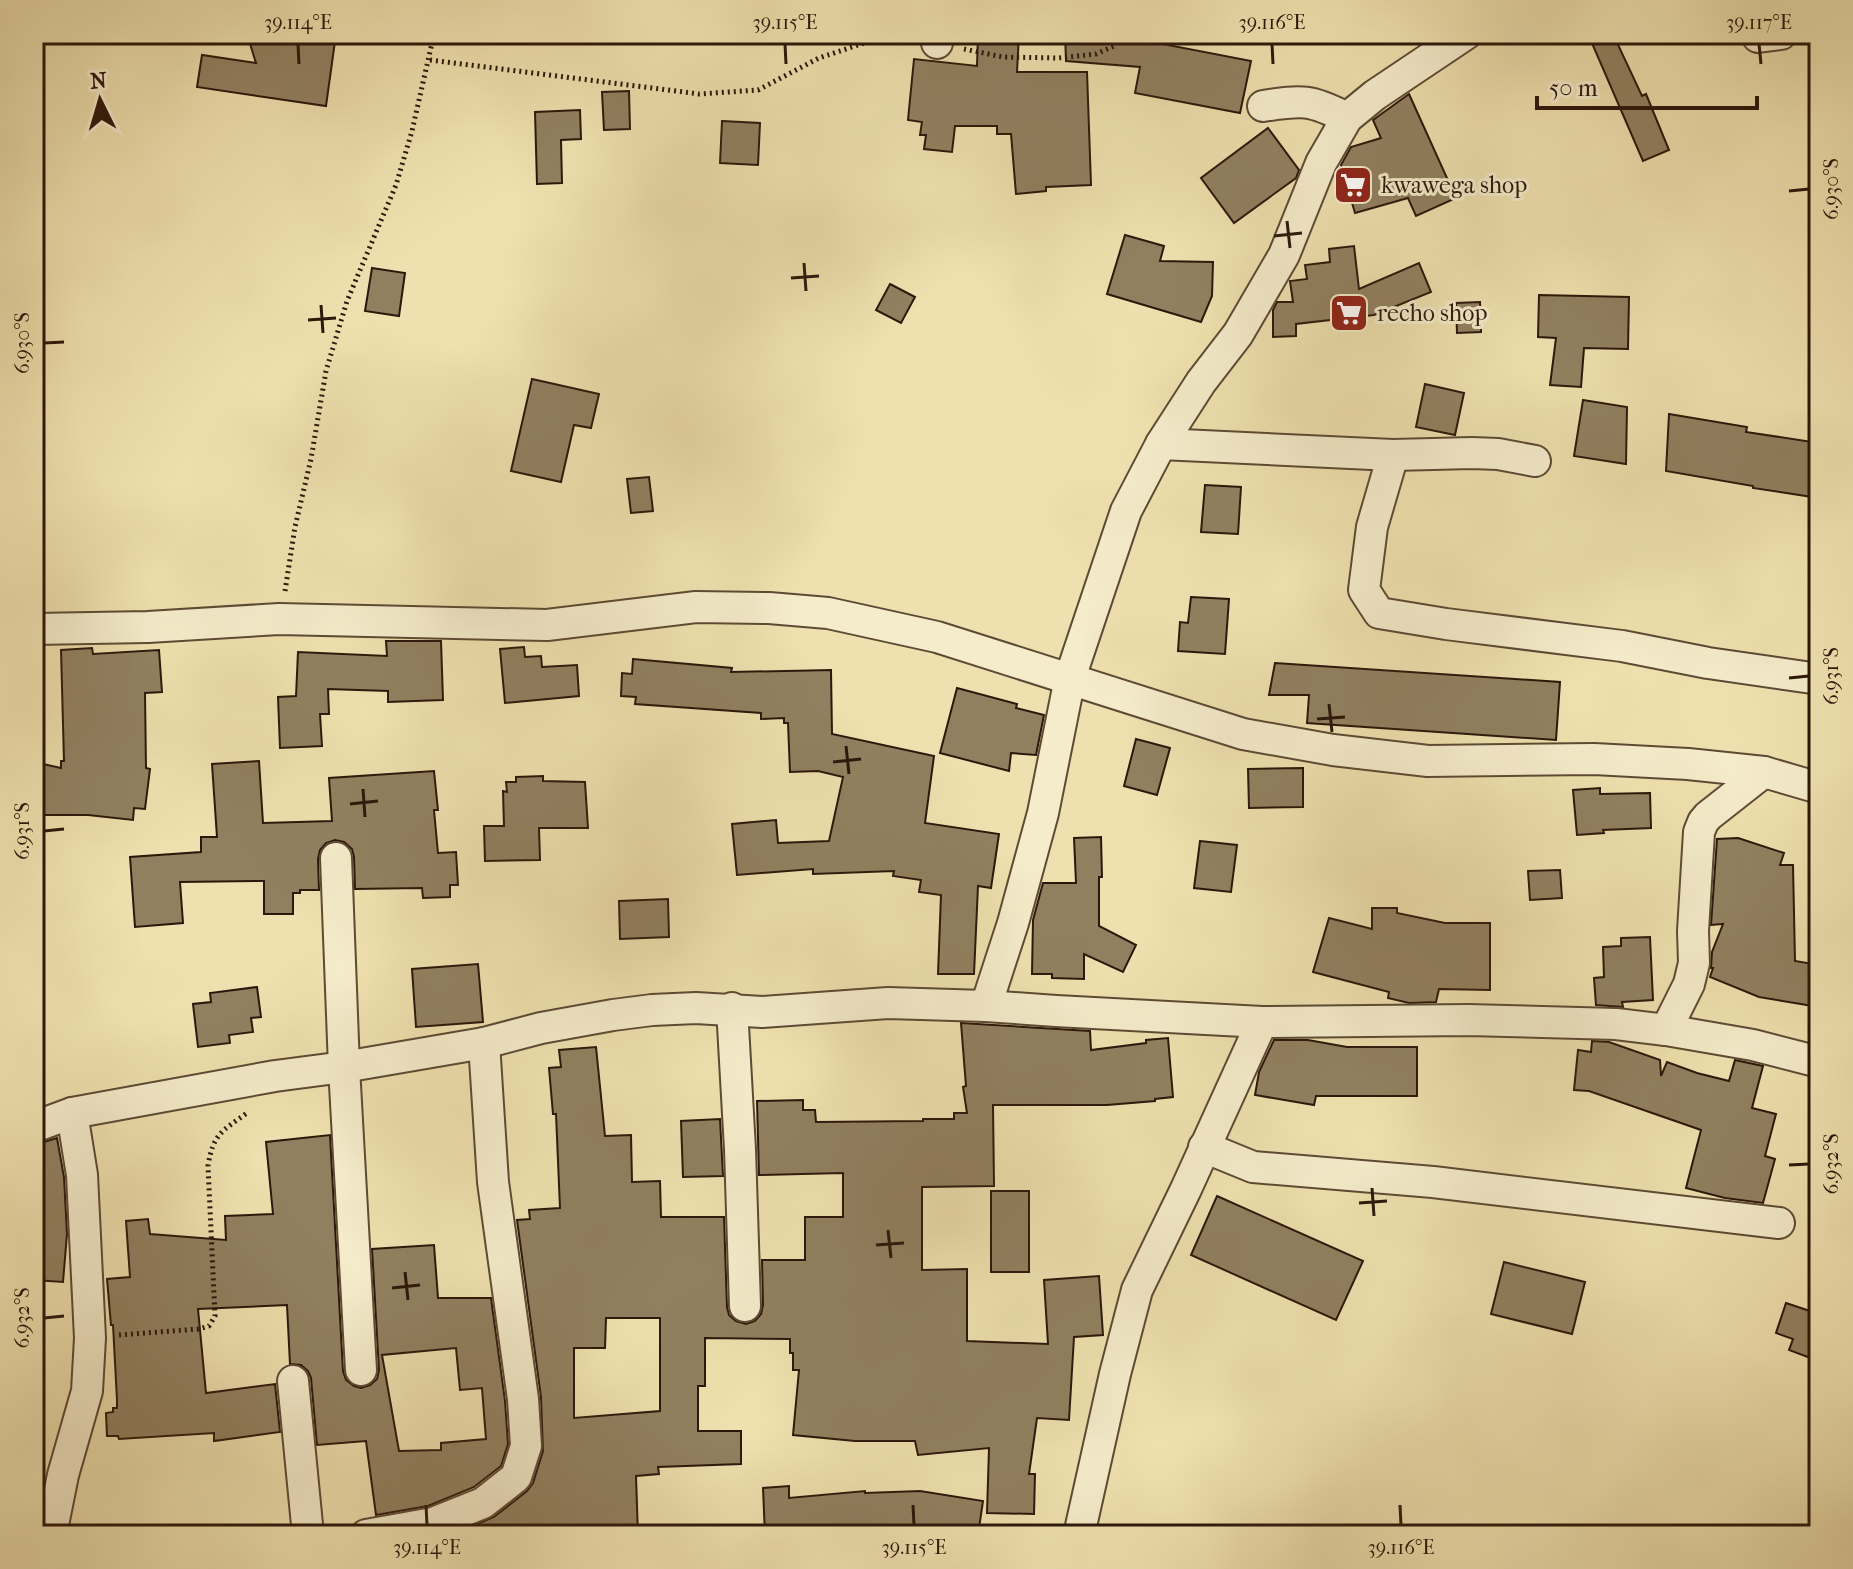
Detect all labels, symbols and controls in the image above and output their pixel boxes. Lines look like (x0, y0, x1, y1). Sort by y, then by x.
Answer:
text: 39.114°E (264, 11, 332, 34)
text: 39.115°E (753, 11, 817, 34)
text: 39.116°E (1238, 11, 1306, 34)
text: 39.117°E (1726, 11, 1792, 34)
north arrow (60, 60, 140, 140)
scale bar (1537, 60, 1757, 110)
text: N (89, 67, 108, 95)
text: 50 m (1549, 74, 1598, 102)
text: 6.930°S (1820, 158, 1843, 220)
supermarket icon: kwawega shop (1332, 164, 1374, 206)
place label: kwawega shop (1381, 171, 1527, 199)
supermarket icon: recho shop (1328, 292, 1370, 334)
place label: recho shop (1377, 299, 1487, 327)
text: 6.930°S (11, 312, 34, 374)
text: 6.931°S (1820, 647, 1843, 705)
text: 6.931°S (11, 802, 34, 860)
text: 6.932°S (1820, 1133, 1843, 1195)
text: 6.932°S (11, 1287, 34, 1349)
text: 39.114°E (393, 1536, 461, 1559)
text: 39.115°E (882, 1536, 946, 1559)
text: 39.116°E (1367, 1536, 1435, 1559)

